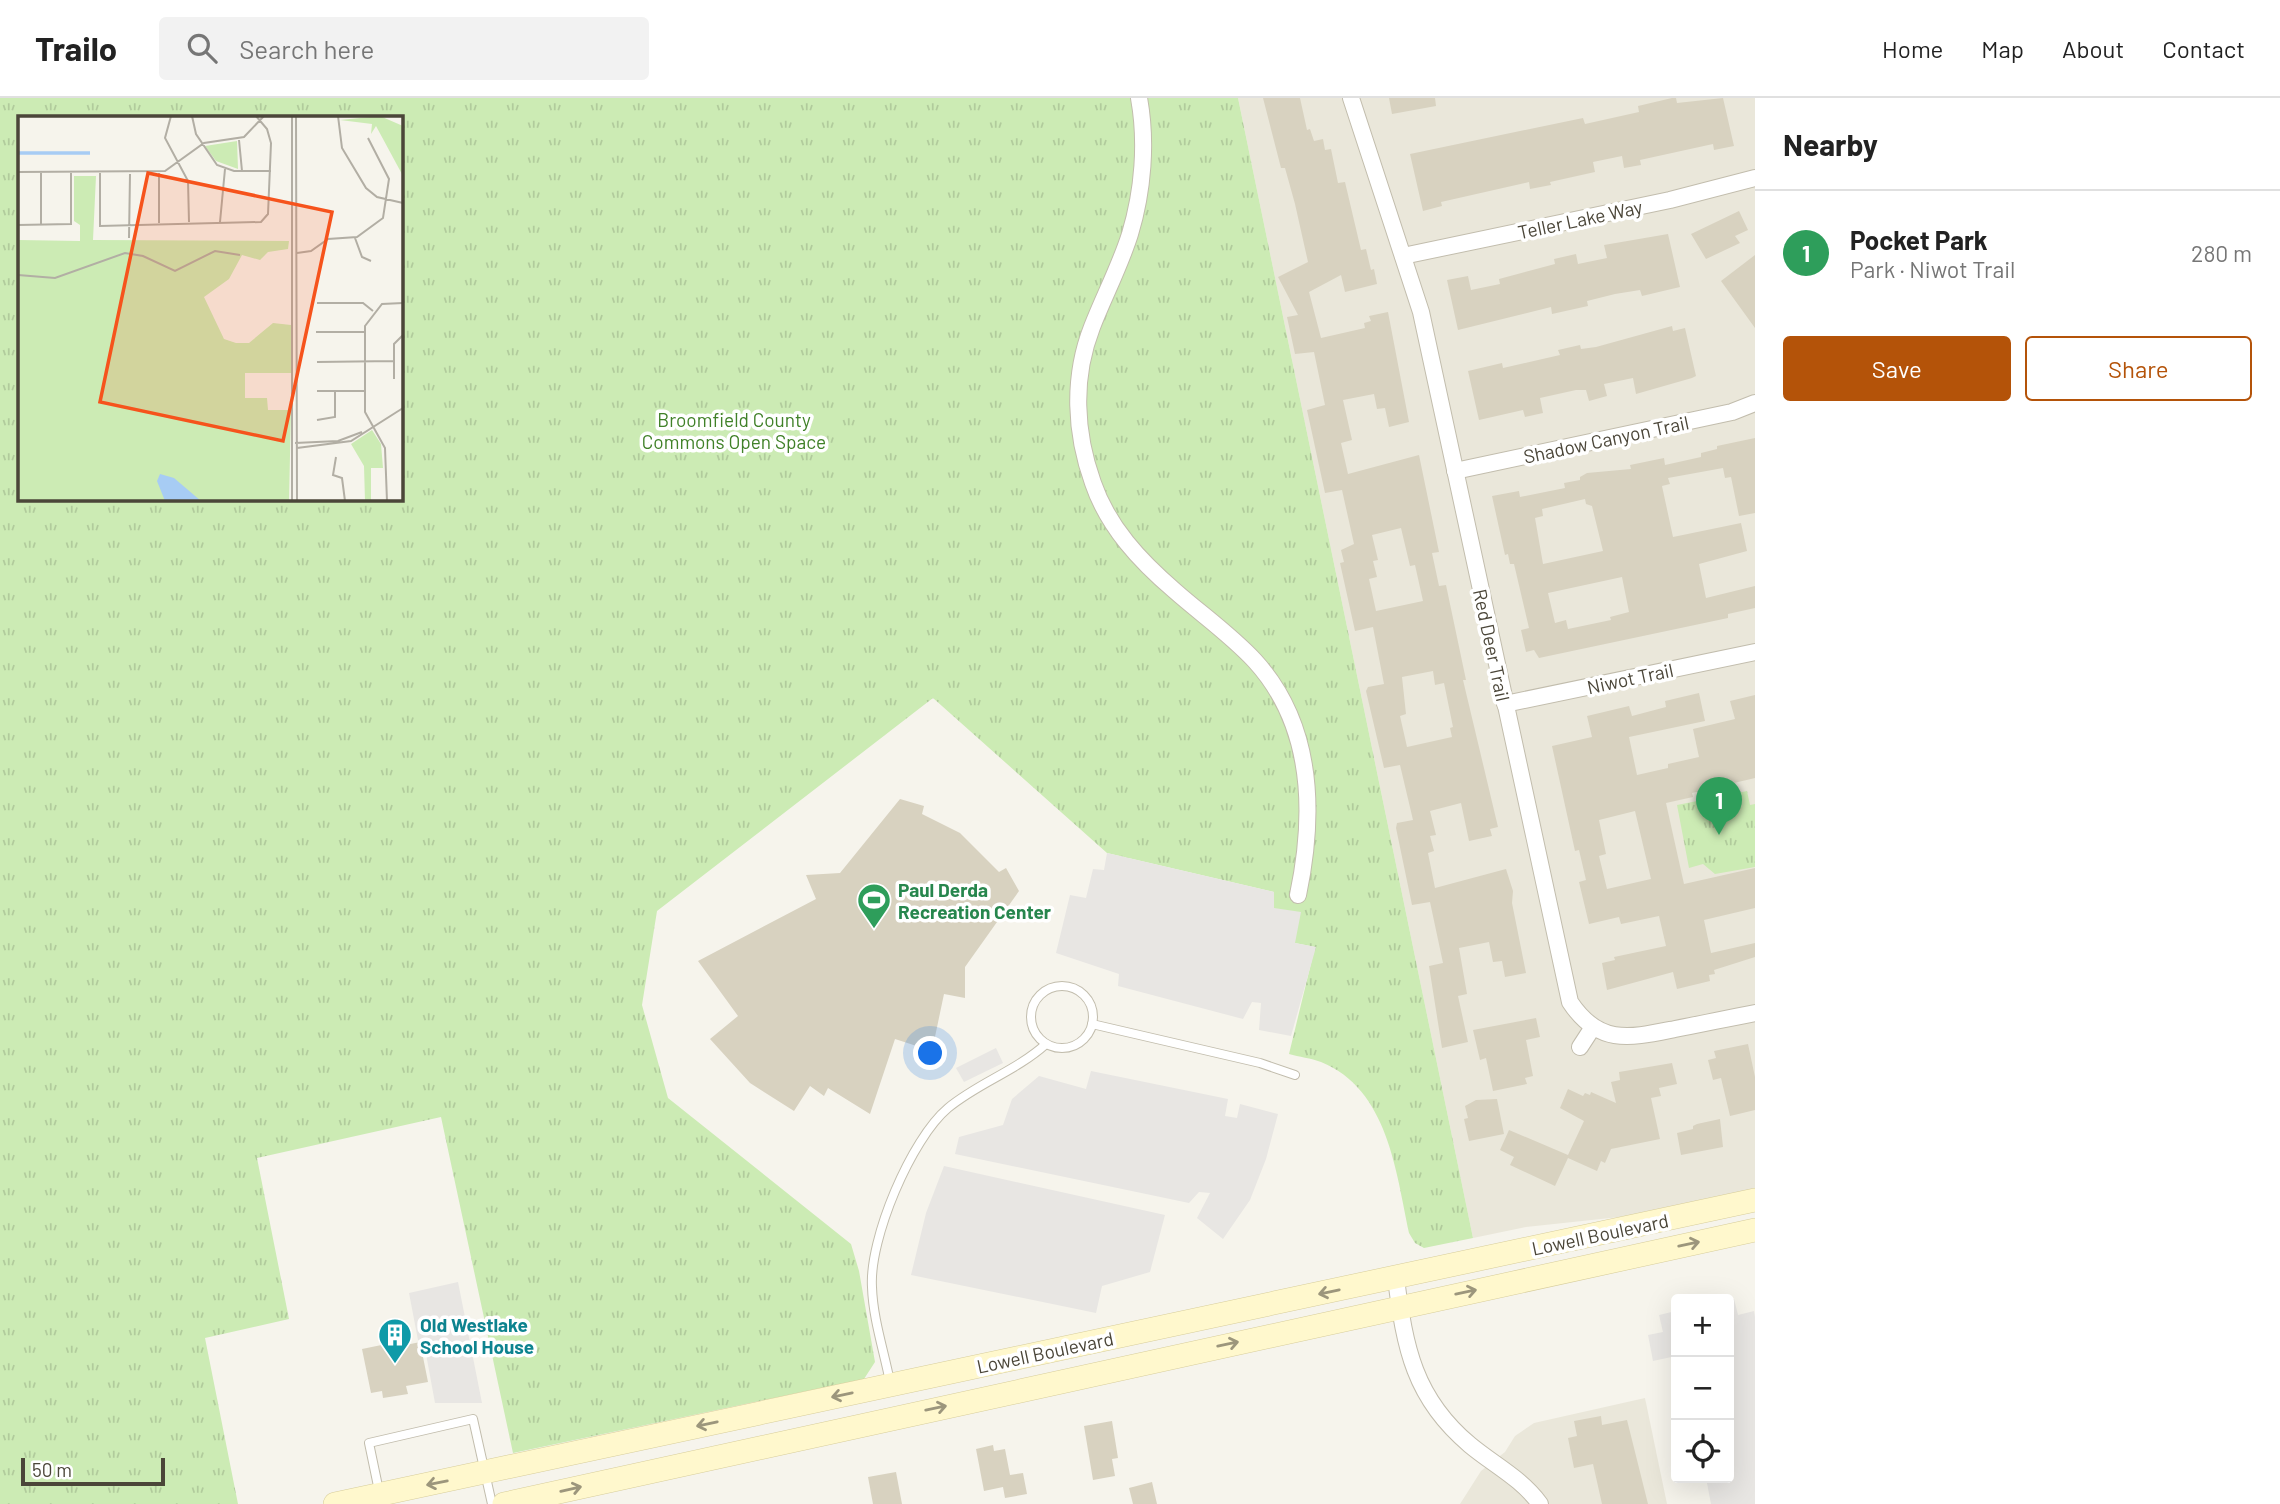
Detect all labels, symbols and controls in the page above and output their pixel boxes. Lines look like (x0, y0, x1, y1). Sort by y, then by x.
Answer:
search box (159, 17, 649, 80)
text: Trailo (35, 28, 117, 68)
icon: search (183, 29, 221, 67)
text: Search here (239, 33, 374, 64)
text: Home (1882, 34, 1943, 63)
text: Map (1981, 34, 2024, 63)
text: About (2062, 34, 2124, 63)
text: Contact (2162, 34, 2245, 63)
inset map (18, 116, 402, 500)
text: Nearby (1783, 126, 1878, 162)
street label: Teller Lake Way (1516, 195, 1645, 243)
text: Pocket Park (1850, 224, 1988, 255)
text: 1 (1802, 239, 1810, 267)
text: 280 m (2191, 239, 2252, 267)
text: Park · Niwot Trail (1850, 255, 2015, 283)
button: Save (1783, 336, 2011, 401)
button: Share (2025, 336, 2252, 401)
park label: Broomfield County Commons Open Space (642, 408, 826, 453)
street label: Shadow Canyon Trail (1521, 410, 1691, 468)
street label: Red Deer Trail (1469, 587, 1515, 703)
street label: Niwot Trail (1585, 658, 1675, 698)
pin: 1 (1696, 777, 1742, 835)
place label: Paul Derda Recreation Center (898, 878, 1052, 923)
sports icon: Paul Derda Recreation Center (855, 881, 893, 930)
your location (913, 1036, 947, 1070)
street label: Lowell Boulevard (1530, 1208, 1670, 1260)
one-way arrow (1677, 1236, 1700, 1250)
one-way arrow (1454, 1284, 1477, 1298)
one-way arrow (1318, 1285, 1341, 1299)
map controls (1671, 1294, 1734, 1483)
button: + (1671, 1294, 1734, 1357)
place label: Old Westlake School House (420, 1313, 534, 1358)
building icon: Old Westlake School House (376, 1316, 414, 1365)
street label: Lowell Boulevard (975, 1326, 1115, 1378)
one-way arrow (1216, 1337, 1239, 1351)
button: − (1671, 1357, 1734, 1420)
one-way arrow (831, 1388, 854, 1402)
one-way arrow (924, 1400, 947, 1414)
one-way arrow (696, 1417, 719, 1431)
button: locate (1671, 1420, 1734, 1483)
scale bar (21, 1455, 164, 1487)
text: 50 m (32, 1458, 72, 1481)
one-way arrow (426, 1476, 449, 1490)
one-way arrow (559, 1482, 582, 1495)

